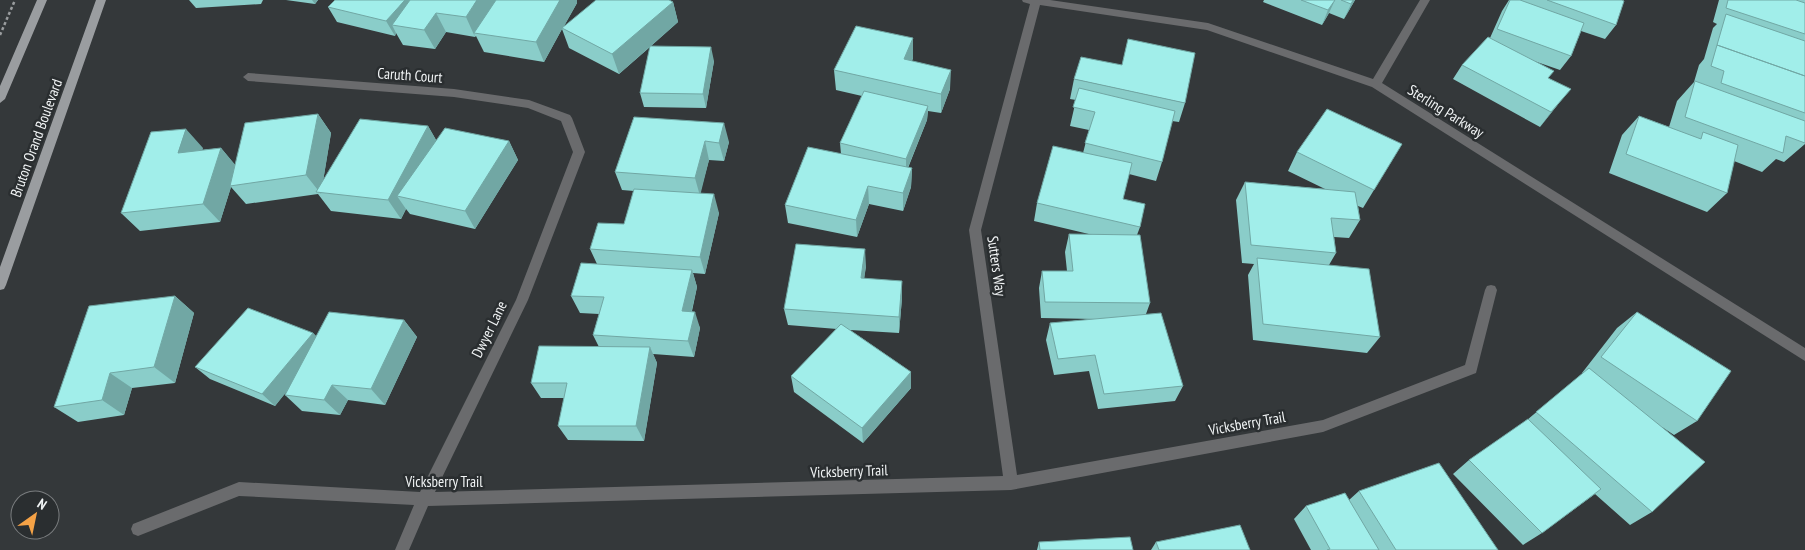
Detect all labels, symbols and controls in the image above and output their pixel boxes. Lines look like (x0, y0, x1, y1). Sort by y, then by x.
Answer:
street label: Caruth Court (377, 63, 443, 87)
street label: Bruton Orand Boulevard (6, 76, 66, 200)
street label: Sterling Parkway (1404, 80, 1488, 142)
street label: Sutters Way (983, 235, 1011, 298)
street label: Dwyer Lane (467, 298, 511, 360)
street label: Vicksberry Trail (1206, 407, 1287, 439)
street label: Vicksberry Trail (809, 460, 889, 482)
street label: Vicksberry Trail (404, 472, 483, 491)
north arrow (10, 490, 60, 540)
text: N (34, 494, 50, 514)

